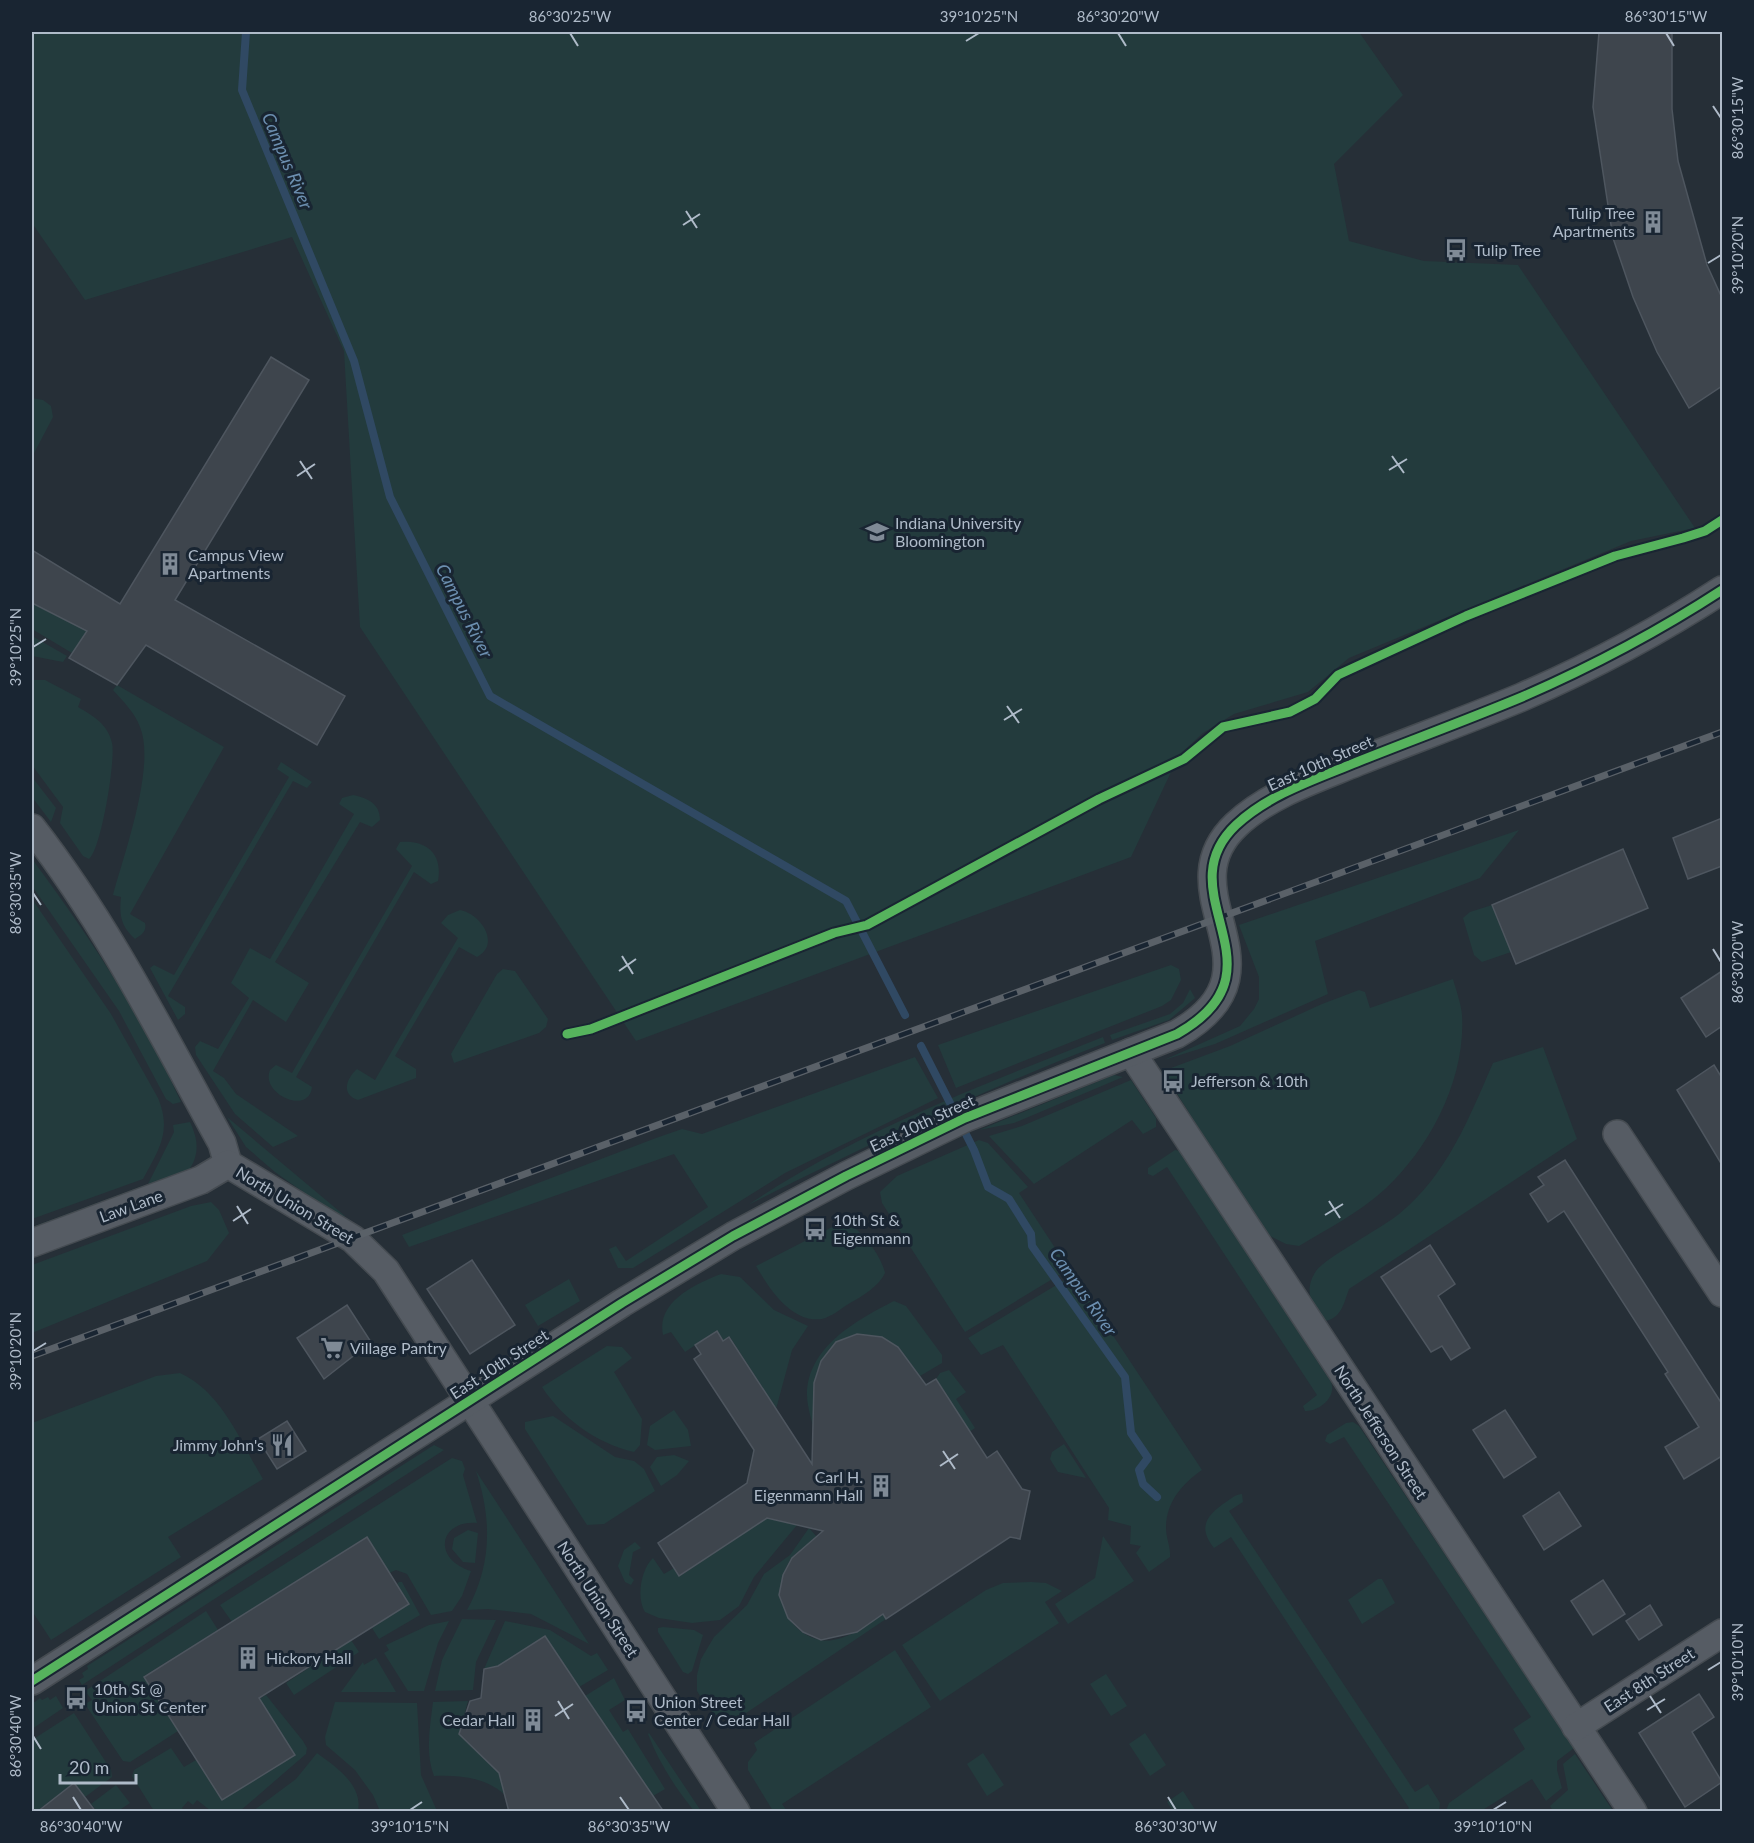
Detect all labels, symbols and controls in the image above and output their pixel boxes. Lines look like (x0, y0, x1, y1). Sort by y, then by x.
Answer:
text: 86°30'25"W (529, 7, 612, 25)
text: 39°10'25"N (940, 7, 1018, 25)
text: 86°30'20"W (1077, 7, 1160, 25)
text: 86°30'15"W (1625, 7, 1708, 25)
text: 86°30'15"W (1728, 76, 1746, 159)
water label: Campus River (258, 109, 318, 213)
place label: Tulip Tree Apartments (1553, 203, 1635, 240)
building icon: Tulip Tree Apartments (1640, 209, 1666, 235)
text: 39°10'20"N (1728, 216, 1746, 294)
bus stop icon: Tulip Tree (1443, 237, 1469, 263)
place label: Tulip Tree (1474, 240, 1541, 259)
place label: Indiana University Bloomington (895, 513, 1022, 550)
school or university icon: Indiana University Bloomington (864, 519, 890, 545)
place label: Campus View Apartments (188, 545, 284, 582)
building icon: Campus View Apartments (157, 551, 183, 577)
water label: Campus River (432, 560, 498, 662)
text: 39°10'25"N (6, 608, 24, 686)
street label: East 10th Street (1264, 731, 1376, 794)
text: 86°30'35"W (6, 851, 24, 934)
text: 86°30'20"W (1728, 920, 1746, 1003)
bus stop icon: Jefferson & 10th (1160, 1068, 1186, 1094)
place label: Jefferson & 10th (1191, 1071, 1308, 1090)
street label: East 10th Street (866, 1090, 977, 1155)
street label: North Union Street (233, 1162, 358, 1247)
street label: Law Lane (97, 1185, 165, 1226)
place label: 10th St & Eigenmann (833, 1210, 911, 1247)
bus stop icon: 10th St & Eigenmann (802, 1216, 828, 1242)
water label: Campus River (1045, 1243, 1123, 1340)
text: 39°10'20"N (6, 1312, 24, 1390)
street label: East 10th Street (446, 1325, 552, 1402)
supermarket icon: Village Pantry (319, 1335, 345, 1361)
place label: Village Pantry (350, 1338, 448, 1357)
street label: North Jefferson Street (1331, 1361, 1432, 1502)
restaurant icon: Jimmy John's (269, 1432, 295, 1458)
place label: Jimmy John's (173, 1435, 264, 1454)
place label: Carl H. Eigenmann Hall (754, 1467, 863, 1504)
building icon: Carl H. Eigenmann Hall (868, 1473, 894, 1499)
street label: North Union Street (554, 1537, 643, 1660)
text: 39°10'10"N (1728, 1623, 1746, 1701)
street label: East 8th Street (1600, 1643, 1698, 1716)
building icon: Hickory Hall (235, 1645, 261, 1671)
place label: Hickory Hall (266, 1648, 352, 1667)
place label: 10th St @ Union St Center (94, 1679, 206, 1716)
bus stop icon: 10th St @ Union St Center (63, 1685, 89, 1711)
place label: Union Street Center / Cedar Hall (654, 1692, 790, 1729)
text: 86°30'40"W (6, 1694, 24, 1777)
bus stop icon: Union Street Center / Cedar Hall (623, 1698, 649, 1724)
building icon: Cedar Hall (520, 1707, 546, 1733)
place label: Cedar Hall (442, 1710, 515, 1729)
scale bar (60, 1747, 136, 1785)
text: 20 m (69, 1756, 109, 1778)
text: 86°30'40"W (40, 1817, 123, 1835)
text: 39°10'15"N (371, 1817, 449, 1835)
text: 86°30'35"W (588, 1817, 671, 1835)
text: 86°30'30"W (1135, 1817, 1218, 1835)
text: 39°10'10"N (1454, 1817, 1532, 1835)

